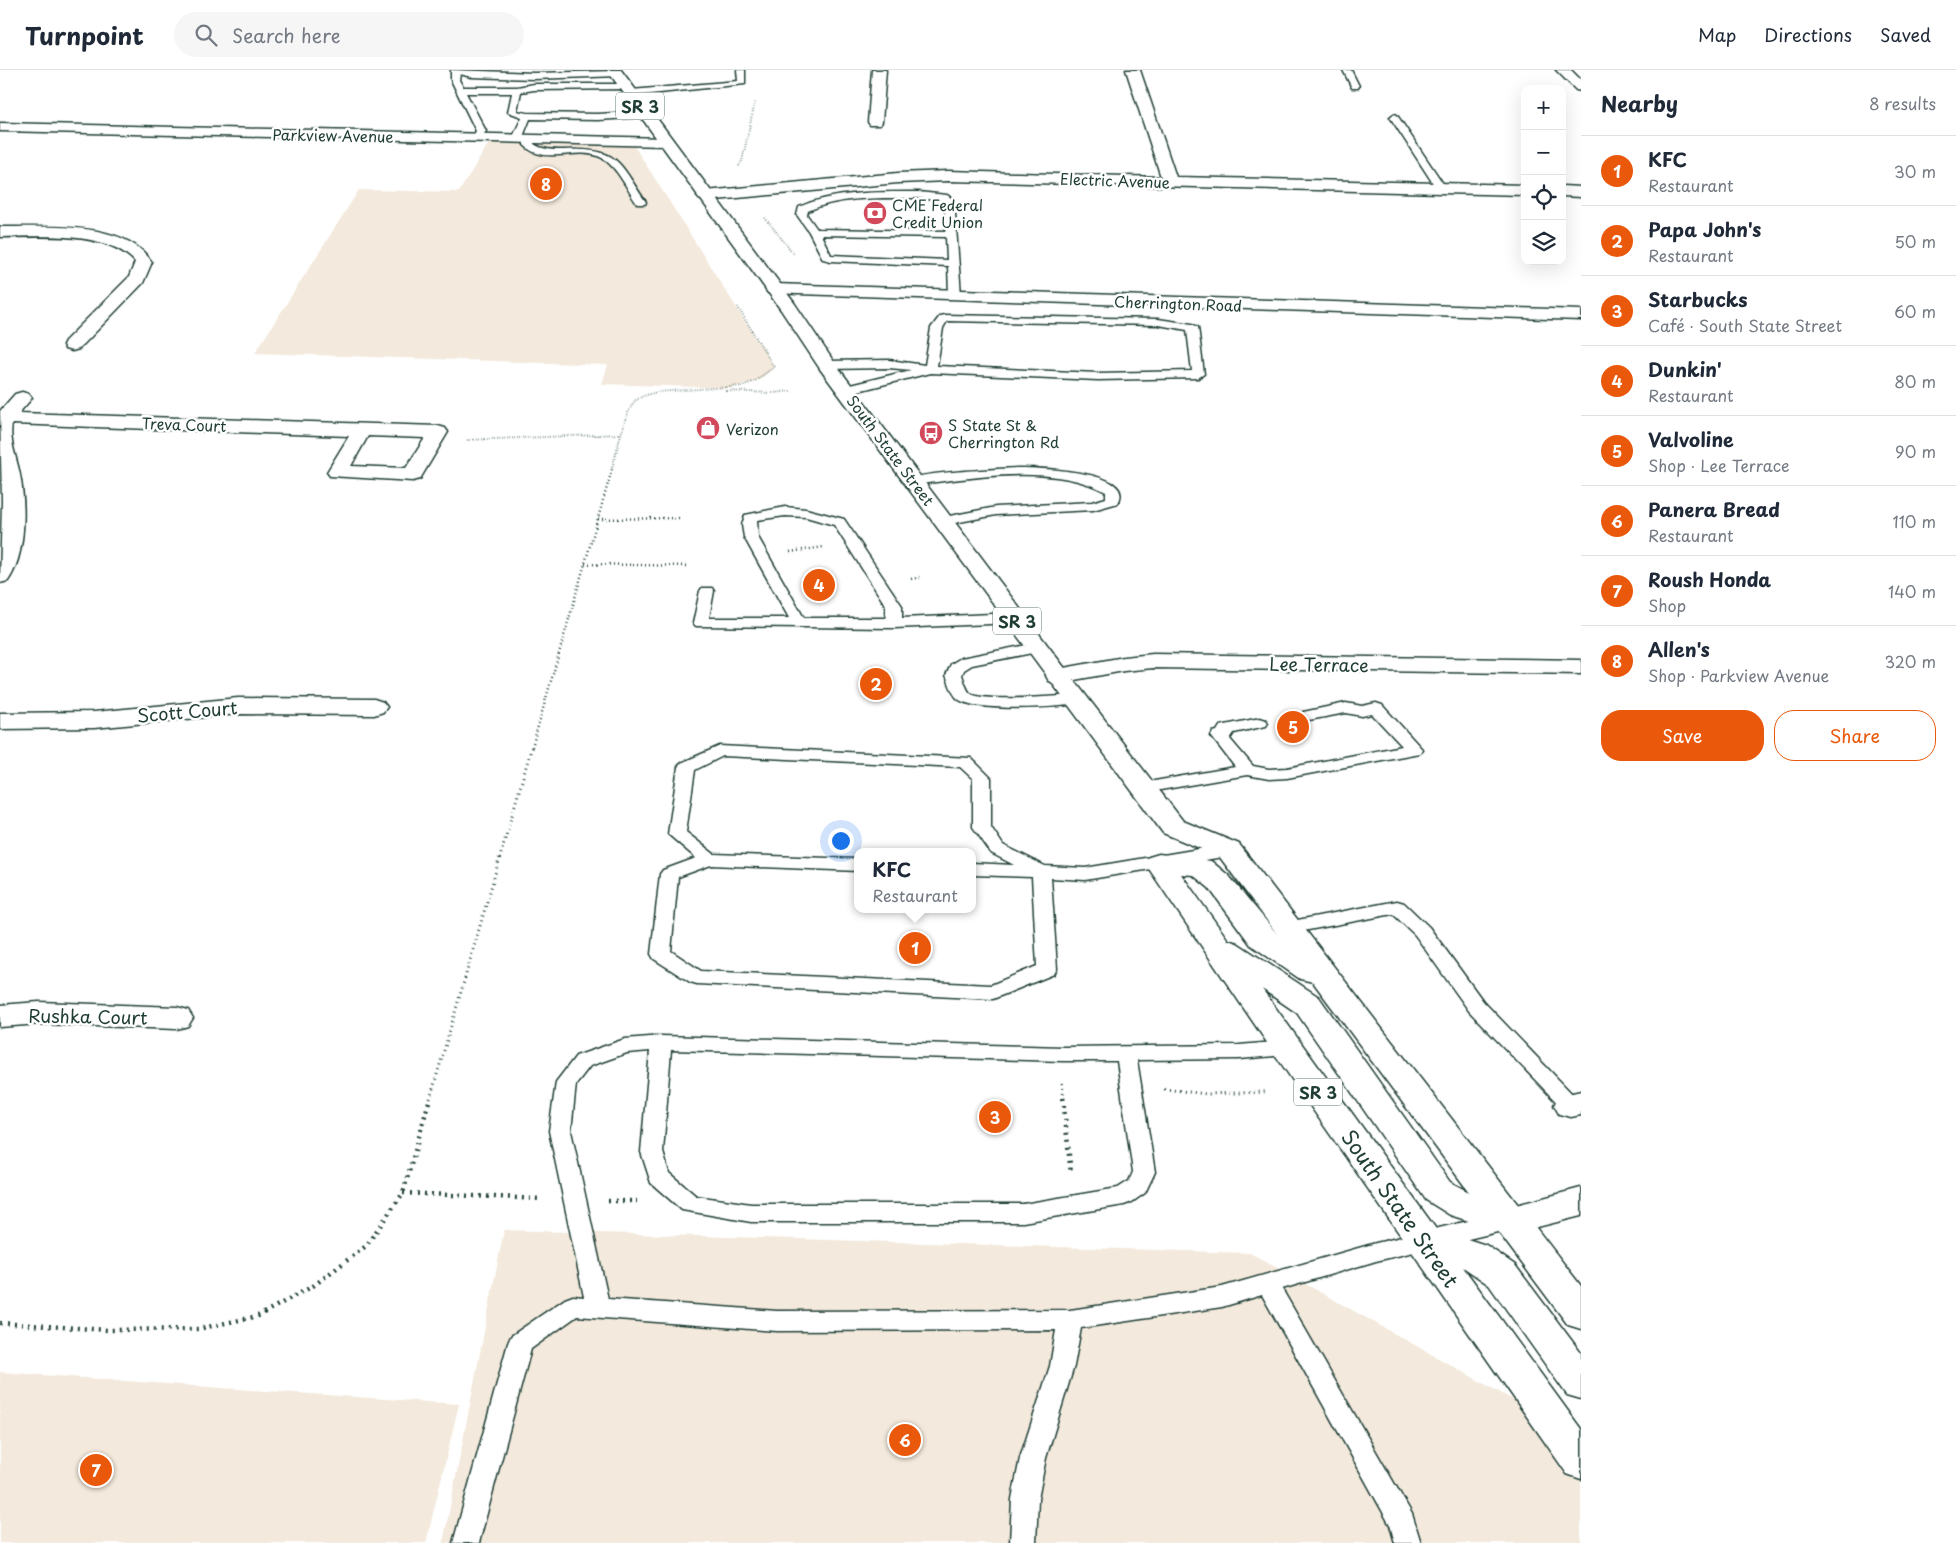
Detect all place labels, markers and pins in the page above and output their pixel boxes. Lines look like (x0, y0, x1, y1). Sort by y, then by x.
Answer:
pin: 8 (530, 165, 562, 203)
place label: CME Federal Credit Union (892, 193, 983, 233)
bank icon: CME Federal Credit Union (862, 200, 888, 226)
place label: S State St & Cherrington Rd (948, 413, 1059, 453)
shop icon: Verizon (695, 415, 721, 441)
place label: Verizon (726, 417, 779, 440)
bus stop icon: S State St & Cherrington Rd (918, 420, 944, 446)
pin: 4 (803, 566, 835, 604)
pin: 2 (860, 665, 892, 703)
pin: 5 (1277, 708, 1309, 746)
pin: 1 (899, 929, 931, 967)
pin: 3 (979, 1098, 1011, 1136)
pin: 6 (889, 1421, 921, 1459)
pin: 7 (80, 1451, 112, 1489)

